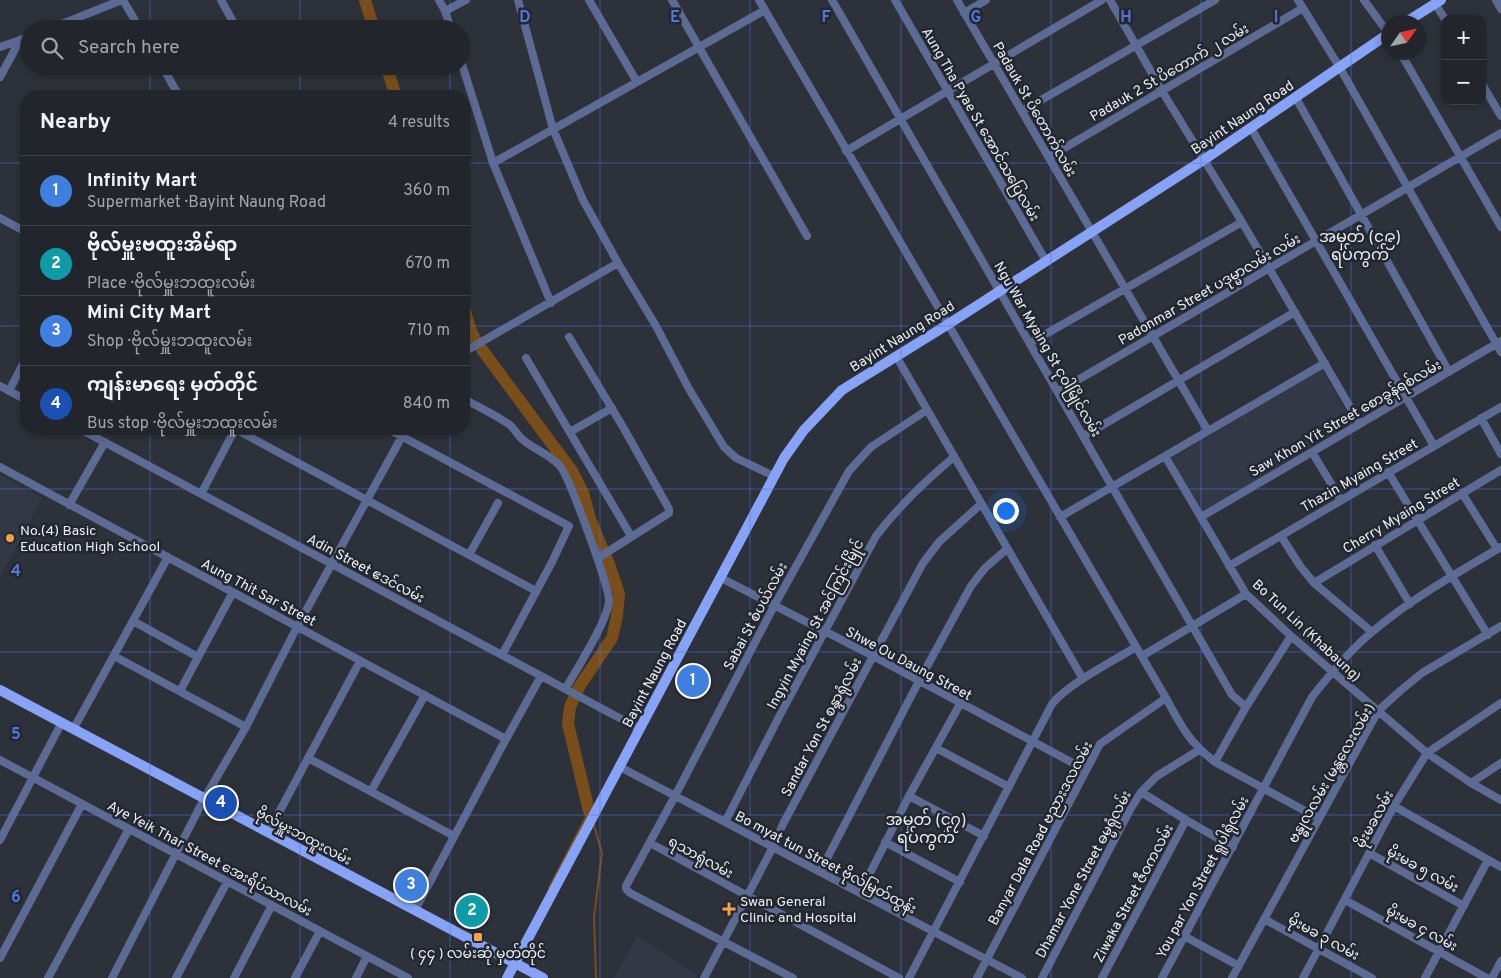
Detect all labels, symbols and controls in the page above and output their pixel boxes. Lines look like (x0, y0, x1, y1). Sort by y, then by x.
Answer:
text: D (519, 8, 531, 28)
text: E (670, 8, 680, 28)
text: F (821, 8, 831, 28)
text: G (971, 8, 981, 28)
text: H (1120, 8, 1132, 28)
text: I (1274, 8, 1278, 28)
north arrow (1381, 15, 1426, 60)
map controls (1441, 15, 1486, 105)
button: + (1441, 15, 1486, 60)
street label: Padauk 2 St ပိတောက် ၂ လမ်း (1086, 18, 1253, 128)
search box (20, 20, 470, 75)
street label: Aung Tha Pyae St အောင်သပြေလမ်း (915, 23, 1045, 226)
icon: search (38, 34, 66, 62)
text: Search here (78, 36, 180, 60)
street label: Padauk St ပိတောက်လမ်း (988, 38, 1082, 180)
button: − (1441, 60, 1486, 105)
street label: Bayint Naung Road (1188, 78, 1297, 159)
text: Nearby (40, 109, 111, 136)
text: 4 results (388, 113, 450, 133)
text: Infinity Mart (87, 169, 197, 193)
text: 1 (53, 181, 59, 201)
text: 360 m (403, 181, 450, 201)
text: Supermarket · Bayint Naung Road (87, 193, 326, 213)
district label: အမှတ် (၄၉) ရပ်ကွက် (1319, 225, 1401, 268)
street label: Padonmar Street ပဒုမ္မာလမ်း လမ်း (1114, 228, 1305, 352)
text: ဗိုလ်မှူးဗထူးအိမ်ရာ (87, 234, 237, 258)
text: 2 (51, 254, 61, 274)
text: 670 m (405, 254, 450, 274)
street label: Ngu War Myaing St ငုဝါမြိုင်လမ်း (988, 258, 1107, 441)
text: Place · ဗိုလ်မှူးဘထူးလမ်း (87, 274, 255, 294)
street label: Bayint Naung Road (847, 298, 958, 376)
text: Mini City Mart (87, 301, 211, 325)
text: 3 (51, 321, 61, 341)
text: 710 m (408, 321, 450, 341)
text: Shop · ဗိုလ်မှူးဘထူးလမ်း (87, 332, 252, 352)
street label: Saw Khon Yit Street စောခွန်ရစ်လမ်း (1245, 355, 1446, 483)
text: ကျန်းမာရေး မှတ်တိုင် (87, 374, 258, 398)
text: 4 (51, 394, 61, 414)
text: 840 m (403, 394, 450, 414)
text: Bus stop · ဗိုလ်မှူးဘထူးလမ်း (87, 414, 277, 434)
street label: Thazin Myaing Street (1298, 436, 1421, 517)
street label: Cherry Myaing Street (1340, 475, 1463, 558)
your location (993, 498, 1019, 524)
place label: No.(4) Basic Education High School (20, 523, 160, 556)
street label: Adin Street ဧဒင်လမ်း (304, 528, 428, 608)
marker: No.(4) Basic Education High School (4, 532, 16, 544)
street label: Ingyin Myaing St အင်ကြင်းမြိုင် (762, 535, 870, 713)
street label: Aung Thit Sar Street (198, 556, 319, 631)
street label: Sabai St စံပယ်လမ်း (718, 559, 792, 673)
text: 4 (11, 562, 21, 582)
street label: Bo Tun Lin (Khabaung) (1248, 576, 1364, 686)
street label: Bayint Naung Road (620, 617, 691, 731)
street label: Shwe Ou Daung Street (842, 624, 974, 705)
street label: Sandar Yon St စန္ဒာရုံလမ်း (776, 654, 868, 801)
pin: 1 (677, 662, 709, 700)
street label: ဗန္ဓုလလမ်း (မန္တလေးလမ်း) (1283, 699, 1381, 848)
text: 5 (11, 725, 21, 745)
street label: Banyar Dala Road ဗညားဒလလမ်း (983, 737, 1099, 929)
pin: 4 (205, 784, 237, 822)
street label: မိုးမခလမ်း (1350, 786, 1400, 853)
street label: Dhamar Yone Street ဓမ္မရုံလမ်း (1030, 787, 1138, 962)
street label: You par Yon Street ရူပါရုံလမ်း (1151, 792, 1255, 963)
street label: Aye Yeik Thar Street အေးရိပ်သာလမ်း (103, 795, 316, 922)
street label: ဗိုလ်မှူးဘထူးလမ်း (252, 802, 355, 871)
street label: Bo myat tun Street ဗိုလ်မြတ်ထွန်း (731, 805, 920, 920)
district label: အမှတ် (၄၇) ရပ်ကွက် (886, 808, 966, 851)
street label: Ziwaka Street ဇီဝကလမ်း (1088, 820, 1178, 966)
street label: ရသာရုံလမ်း (664, 831, 737, 885)
street label: မိုးမခ ၅ လမ်း (1382, 841, 1463, 899)
pin: 3 (395, 866, 427, 904)
text: 6 (11, 888, 21, 908)
pin: 2 (456, 892, 488, 930)
place label: Swan General Clinic and Hospital (740, 894, 857, 927)
street label: မိုးမခ ၄ လမ်း (1382, 900, 1461, 958)
marker: Swan General Clinic and Hospital (722, 902, 736, 916)
street label: မိုးမခ ၃ လမ်း (1284, 909, 1363, 967)
marker: ( ၄၄ ) လမ်းဆုံ မှတ်တိုင် (472, 931, 484, 943)
place label: ( ၄၄ ) လမ်းဆုံ မှတ်တိုင် (410, 943, 546, 965)

